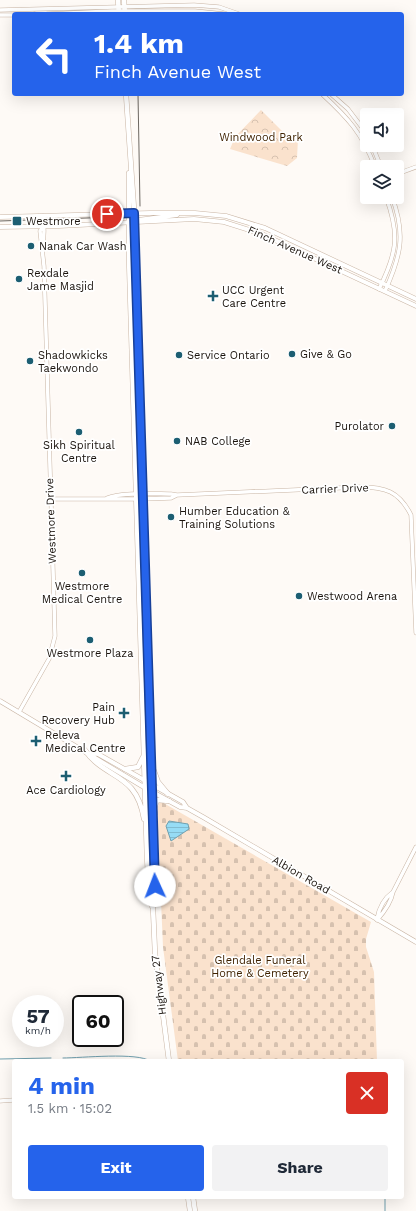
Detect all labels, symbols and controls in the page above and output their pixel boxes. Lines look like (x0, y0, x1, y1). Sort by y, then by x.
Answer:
text: 1.4 km (94, 27, 184, 60)
icon: left (28, 28, 80, 80)
text: Finch Avenue West (94, 61, 261, 82)
map controls (360, 108, 404, 204)
button: sound (360, 108, 404, 152)
park label: Windwood Park (219, 131, 303, 144)
button: layers (360, 160, 404, 204)
pin (90, 197, 124, 231)
icon: arrive (96, 203, 118, 225)
marker: Westmore (11, 215, 23, 227)
place label: Westmore (26, 215, 81, 228)
street label: Finch Avenue West (246, 223, 345, 277)
place label: Nanak Car Wash (39, 240, 126, 253)
marker: Nanak Car Wash (26, 241, 36, 251)
place label: Rexdale Jame Masjid (27, 267, 94, 293)
marker: Rexdale Jame Masjid (14, 274, 24, 284)
place label: UCC Urgent Care Centre (222, 284, 286, 310)
marker: UCC Urgent Care Centre (207, 290, 219, 302)
place label: Give & Go (300, 348, 352, 361)
place label: Shadowkicks Taekwondo (38, 349, 108, 375)
place label: Service Ontario (187, 349, 270, 362)
marker: Give & Go (287, 349, 297, 359)
marker: Service Ontario (174, 350, 184, 360)
marker: Shadowkicks Taekwondo (25, 356, 35, 366)
place label: Purolator (335, 420, 385, 433)
marker: Purolator (387, 421, 397, 431)
marker: Sikh Spiritual Centre (74, 427, 84, 437)
place label: NAB College (185, 435, 251, 448)
marker: NAB College (172, 436, 182, 446)
place label: Sikh Spiritual Centre (43, 439, 116, 465)
street label: Westmore Drive (43, 478, 59, 564)
street label: Carrier Drive (301, 481, 369, 497)
place label: Humber Education & Training Solutions (179, 505, 290, 531)
marker: Humber Education & Training Solutions (166, 512, 176, 522)
marker: Westmore Medical Centre (77, 568, 87, 578)
place label: Westmore Medical Centre (42, 580, 122, 606)
place label: Westwood Arena (307, 590, 397, 603)
marker: Westwood Arena (294, 591, 304, 601)
marker: Westmore Plaza (85, 635, 95, 645)
place label: Westmore Plaza (47, 647, 133, 660)
place label: Pain Recovery Hub (41, 701, 115, 727)
marker: Pain Recovery Hub (118, 707, 130, 719)
place label: Releva Medical Centre (45, 729, 126, 755)
marker: Releva Medical Centre (30, 735, 42, 747)
marker: Ace Cardiology (60, 770, 72, 782)
place label: Ace Cardiology (26, 784, 106, 797)
street label: Albion Road (270, 853, 332, 897)
position arrow (134, 865, 176, 907)
street label: Highway 27 (149, 954, 169, 1016)
park label: Glendale Funeral Home & Cemetery (211, 954, 309, 980)
speed limit sign: 60 (72, 995, 124, 1047)
text: 57 (26, 1004, 50, 1028)
text: km/h (25, 1025, 51, 1036)
text: 4 min (28, 1072, 95, 1100)
button: close (346, 1072, 388, 1114)
text: 1.5 km · 15:02 (28, 1101, 112, 1116)
button: Exit (28, 1145, 204, 1191)
button: Share (212, 1145, 388, 1191)

